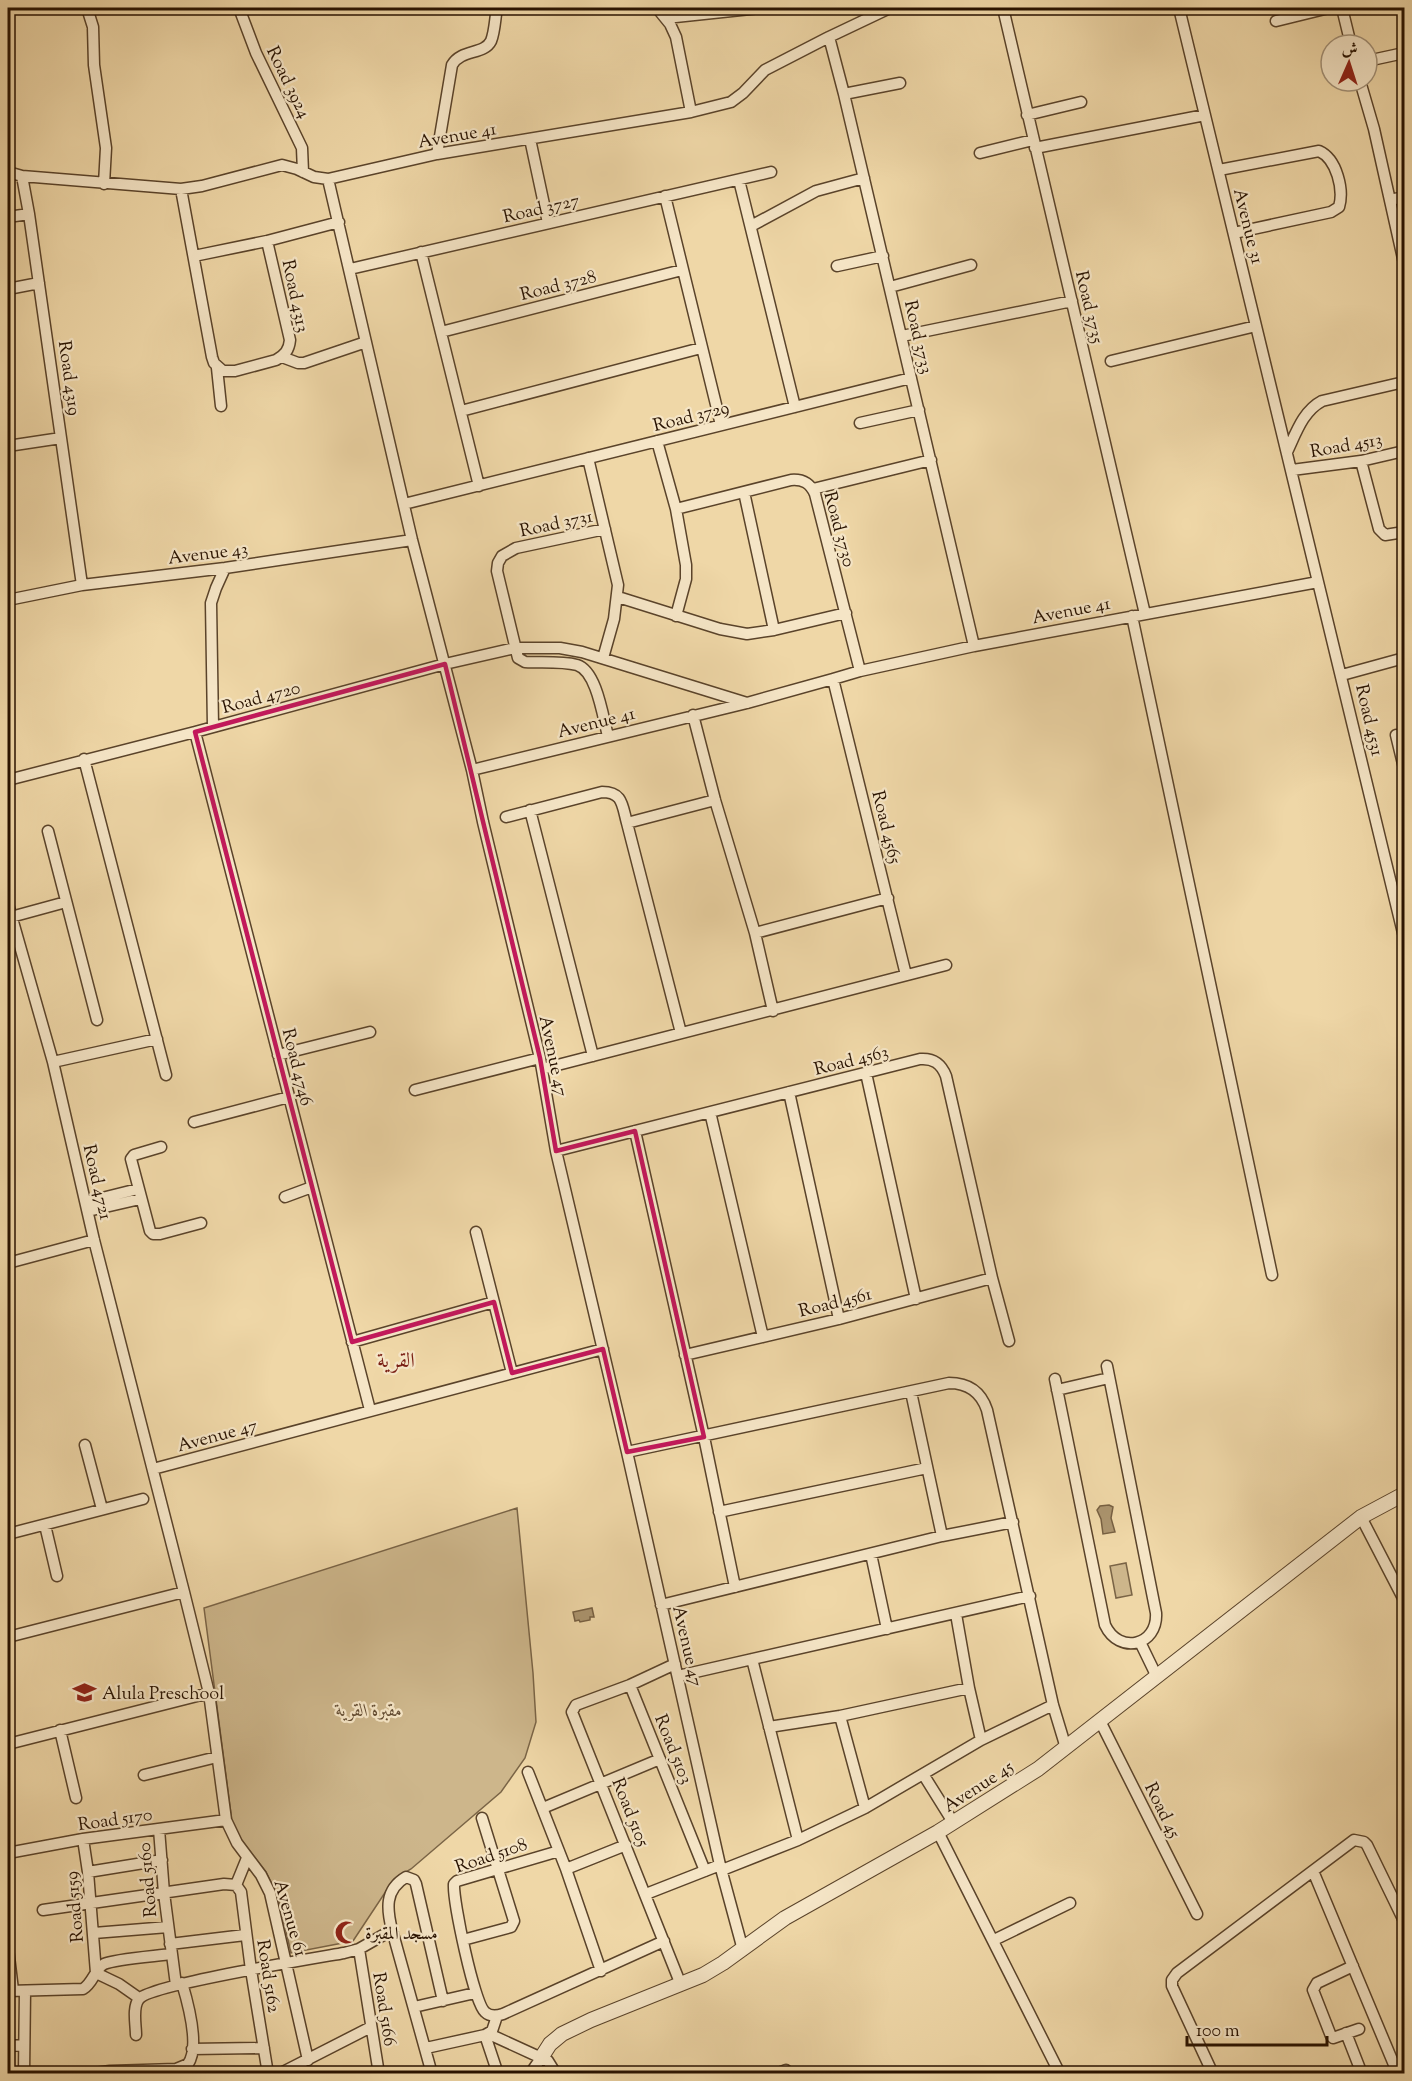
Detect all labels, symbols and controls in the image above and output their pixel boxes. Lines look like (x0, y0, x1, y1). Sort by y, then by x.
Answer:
north arrow (1319, 33, 1379, 93)
text: ش (1341, 39, 1358, 62)
street label: Road 3924 (258, 42, 316, 123)
street label: Avenue 41 (416, 117, 499, 157)
street label: Avenue 31 (1225, 186, 1269, 267)
street label: Road 3727 (501, 189, 582, 231)
street label: Road 4313 (274, 257, 314, 335)
street label: Road 3728 (518, 265, 599, 309)
street label: Road 3735 (1067, 268, 1109, 346)
street label: Road 3733 (896, 298, 938, 377)
street label: Road 4319 (50, 339, 86, 418)
street label: Road 3729 (651, 396, 733, 440)
street label: Road 4513 (1308, 428, 1385, 466)
street label: Road 3730 (816, 489, 861, 570)
street label: Road 3731 (518, 505, 595, 545)
street label: Avenue 43 (167, 537, 250, 573)
street label: Avenue 41 (1030, 592, 1113, 632)
street label: Road 4720 (219, 676, 304, 722)
street label: Road 4531 (1347, 682, 1389, 759)
street label: Avenue 41 (555, 702, 638, 746)
street label: Road 4565 (863, 788, 907, 867)
street label: Avenue 47 (531, 1014, 573, 1099)
street label: Road 4746 (274, 1026, 318, 1109)
street label: Road 4563 (812, 1040, 891, 1084)
street label: Road 4721 (75, 1142, 117, 1223)
street label: Road 4561 (796, 1282, 875, 1326)
district label: القرية (377, 1347, 415, 1377)
street label: Avenue 47 (175, 1414, 261, 1460)
street label: Avenue 47 (664, 1604, 708, 1689)
school or university icon: Alula Preschool (71, 1680, 97, 1706)
place label: Alula Preschool (102, 1682, 224, 1708)
park label: مقبرة القرية (334, 1699, 402, 1725)
street label: Road 5103 (646, 1711, 698, 1789)
street label: Avenue 45 (939, 1755, 1019, 1820)
street label: Road 5105 (604, 1774, 655, 1851)
street label: Road 45 (1136, 1778, 1186, 1843)
street label: Road 5170 (76, 1803, 154, 1839)
street label: Road 5108 (452, 1832, 531, 1881)
street label: Road 5160 (133, 1841, 165, 1918)
street label: Road 5159 (60, 1870, 92, 1944)
street label: Avenue 61 (266, 1877, 312, 1960)
mosque icon: مسجد المقبرة (334, 1920, 360, 1946)
place label: مسجد المقبرة (365, 1922, 438, 1948)
street label: Road 5162 (248, 1938, 286, 2015)
street label: Road 5166 (364, 1971, 402, 2048)
scale bar (1187, 2009, 1326, 2047)
text: 100 m (1196, 2019, 1240, 2045)

